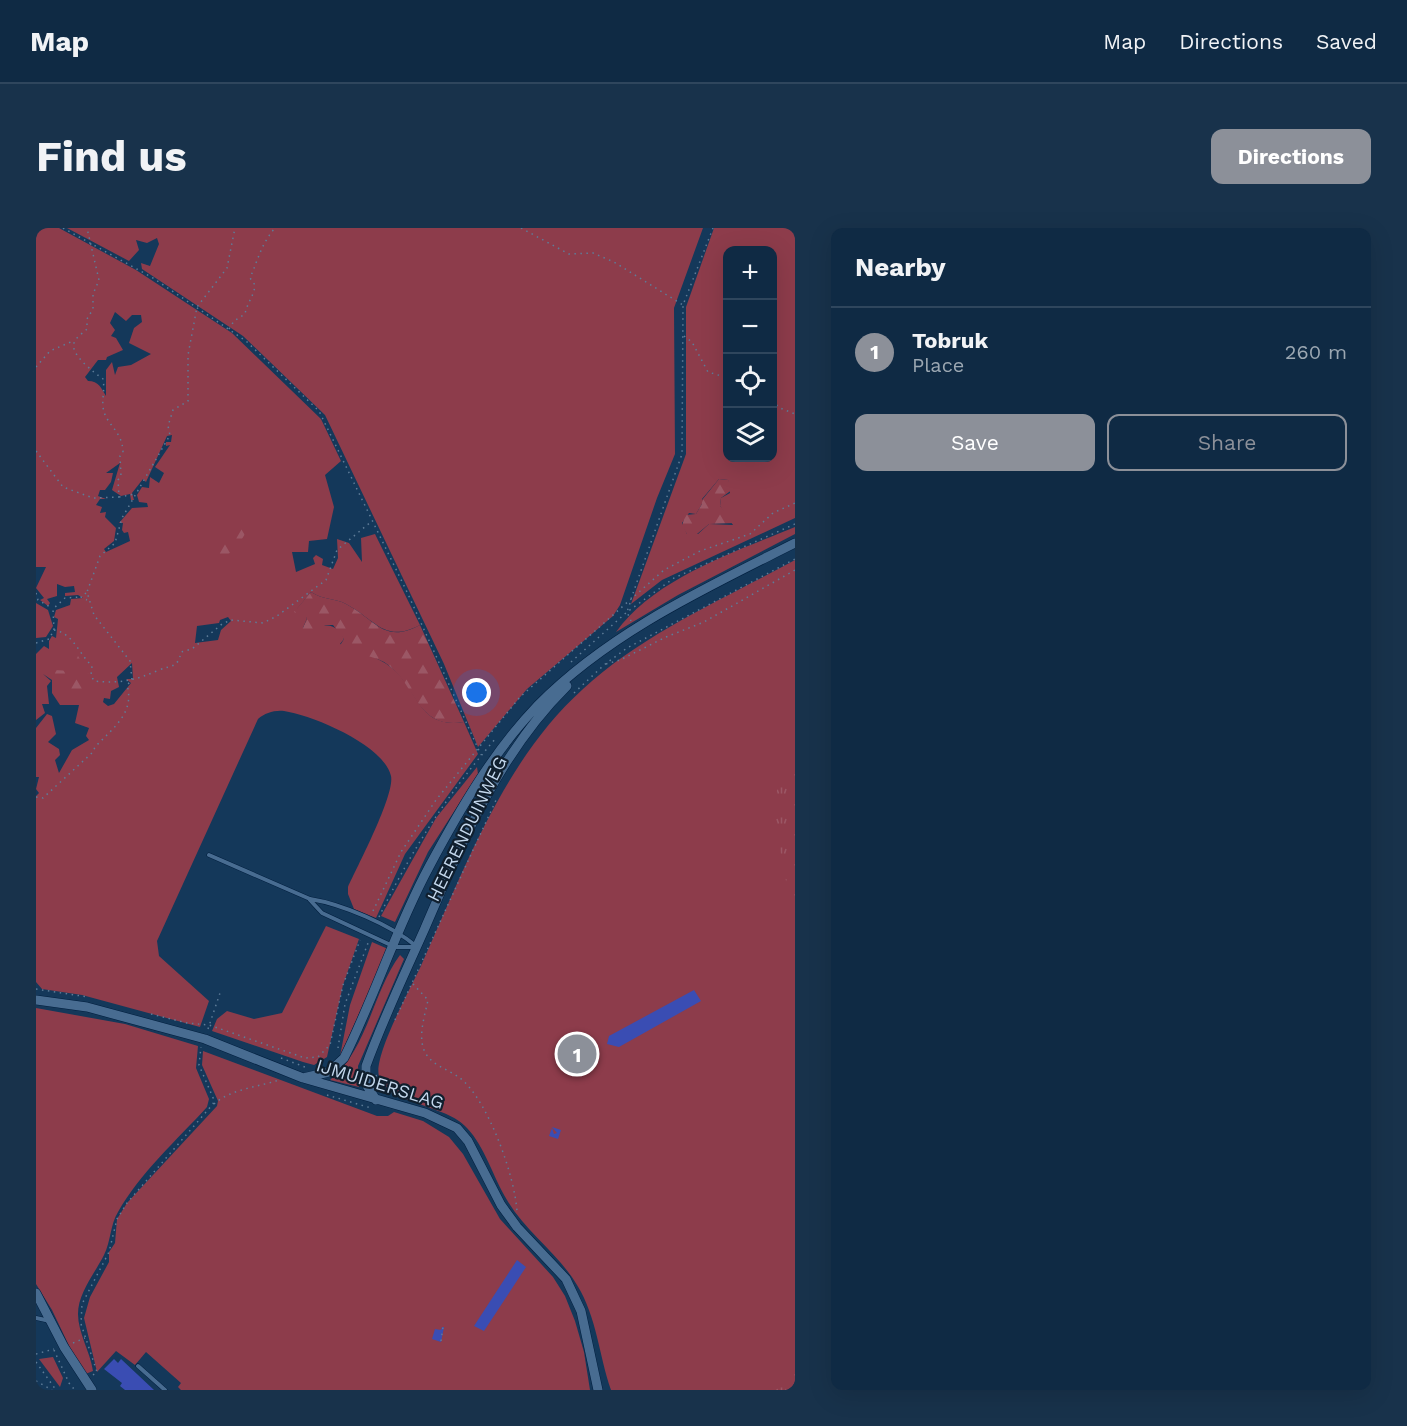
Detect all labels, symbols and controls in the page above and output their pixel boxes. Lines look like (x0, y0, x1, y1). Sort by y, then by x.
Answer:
text: Map (30, 25, 89, 58)
text: Map (1103, 29, 1146, 54)
text: Directions (1179, 29, 1283, 54)
text: Saved (1316, 29, 1377, 54)
button: Directions (1211, 129, 1371, 184)
text: Find us (36, 132, 187, 181)
map controls (723, 246, 777, 462)
button: + (723, 246, 777, 300)
text: Nearby (855, 252, 946, 282)
button: − (723, 300, 777, 354)
text: Tobruk (912, 328, 988, 353)
text: 1 (870, 340, 879, 364)
text: 260 m (1285, 340, 1347, 364)
text: Place (912, 353, 964, 377)
button: locate (723, 354, 777, 408)
button: layers (723, 408, 777, 462)
button: Save (855, 414, 1095, 471)
button: Share (1107, 414, 1347, 471)
your location (462, 678, 491, 707)
street label: HEERENDUINWEG (422, 753, 511, 905)
pin: 1 (558, 1032, 596, 1076)
street label: IJMUIDERSLAG (314, 1054, 446, 1113)

